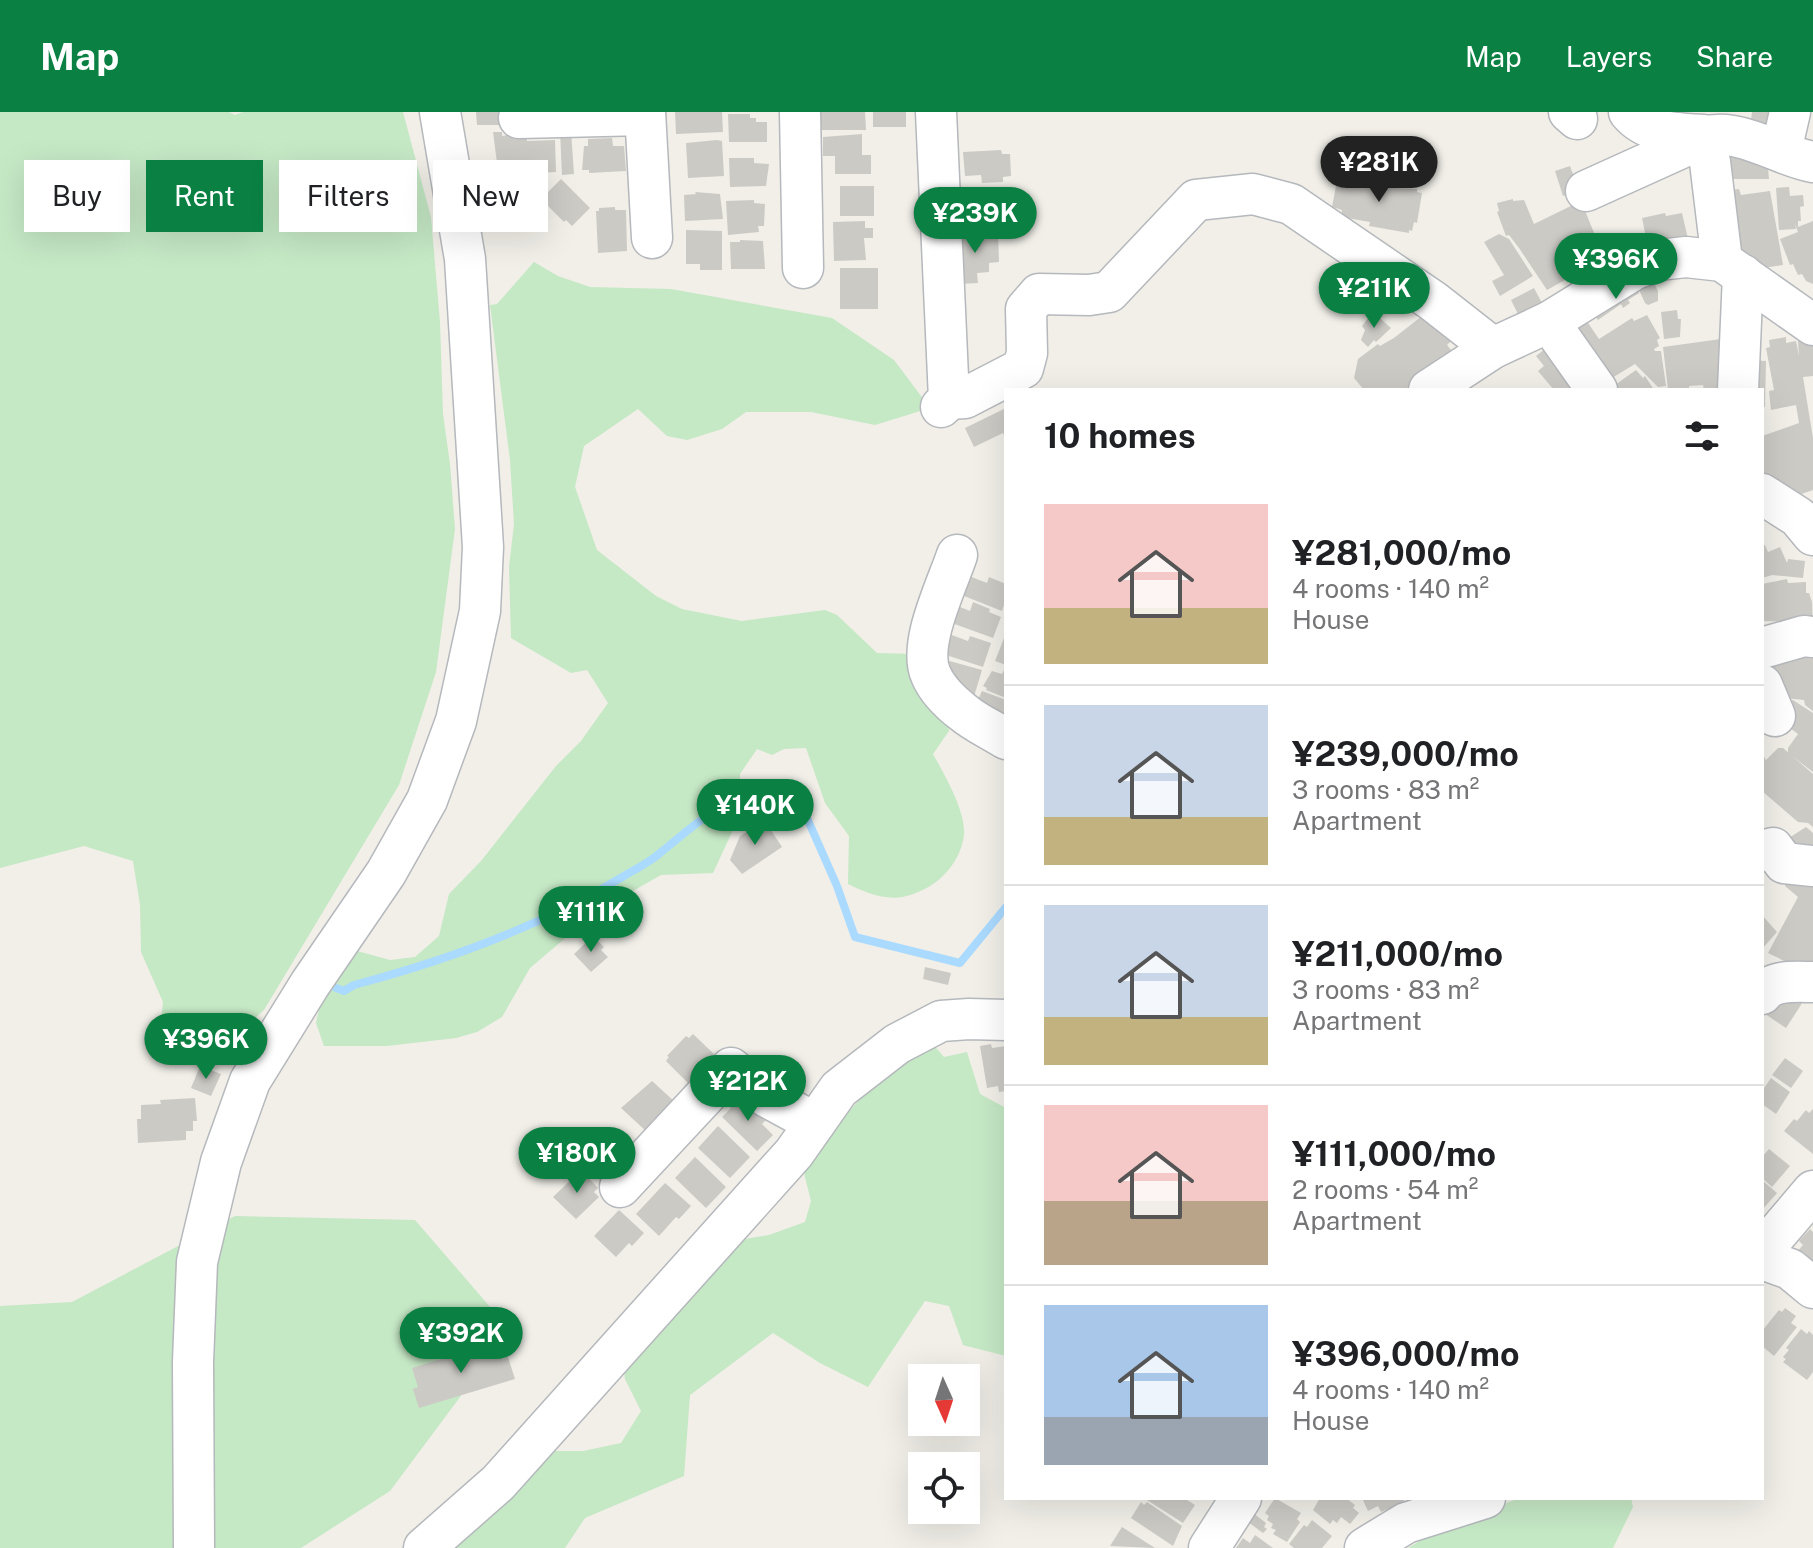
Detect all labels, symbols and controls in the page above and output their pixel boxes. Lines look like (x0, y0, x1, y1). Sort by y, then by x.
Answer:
text: Map (40, 34, 119, 79)
text: Map (1465, 40, 1522, 73)
text: Layers (1566, 40, 1652, 73)
text: Share (1696, 40, 1773, 73)
pin: ¥281K (1323, 136, 1435, 204)
text: ¥281K (1339, 146, 1419, 177)
chip: Buy (24, 160, 130, 232)
chip: Rent (146, 160, 263, 232)
chip: Filters (279, 160, 417, 232)
chip: New (433, 160, 548, 232)
pin: ¥239K (919, 187, 1031, 255)
text: ¥239K (932, 197, 1018, 228)
pin: ¥396K (1560, 233, 1672, 301)
text: ¥396K (1572, 243, 1660, 274)
pin: ¥211K (1318, 262, 1430, 330)
text: ¥211K (1337, 272, 1411, 303)
icon: filters (1680, 414, 1724, 458)
text: 10 homes (1044, 416, 1196, 456)
text: ¥281,000/mo (1292, 533, 1511, 573)
icon: home (1108, 536, 1204, 632)
text: 4 rooms · 140 m² (1292, 573, 1489, 604)
text: House (1292, 604, 1369, 635)
text: ¥239,000/mo (1292, 734, 1519, 774)
icon: home (1108, 737, 1204, 833)
text: 3 rooms · 83 m² (1292, 774, 1479, 805)
pin: ¥140K (699, 779, 811, 847)
text: ¥140K (715, 789, 795, 820)
text: Apartment (1292, 805, 1422, 836)
pin: ¥111K (535, 886, 647, 954)
text: ¥111K (556, 896, 626, 927)
text: ¥211,000/mo (1292, 934, 1503, 974)
icon: home (1108, 937, 1204, 1033)
text: 3 rooms · 83 m² (1292, 974, 1479, 1005)
text: Apartment (1292, 1005, 1422, 1036)
pin: ¥396K (150, 1013, 262, 1081)
text: ¥396K (162, 1023, 250, 1054)
pin: ¥212K (692, 1055, 804, 1123)
text: ¥212K (708, 1065, 788, 1096)
pin: ¥180K (521, 1127, 633, 1195)
text: ¥111,000/mo (1292, 1134, 1496, 1174)
text: ¥180K (536, 1137, 618, 1168)
icon: home (1108, 1137, 1204, 1233)
text: 2 rooms · 54 m² (1292, 1174, 1478, 1205)
text: Apartment (1292, 1205, 1422, 1236)
pin: ¥392K (405, 1307, 517, 1375)
text: ¥392K (418, 1317, 504, 1348)
text: ¥396,000/mo (1292, 1334, 1520, 1374)
icon: home (1108, 1337, 1204, 1433)
north arrow (908, 1364, 980, 1436)
map controls (908, 1364, 980, 1524)
text: 4 rooms · 140 m² (1292, 1374, 1489, 1405)
text: House (1292, 1405, 1369, 1436)
button: locate (908, 1452, 980, 1524)

